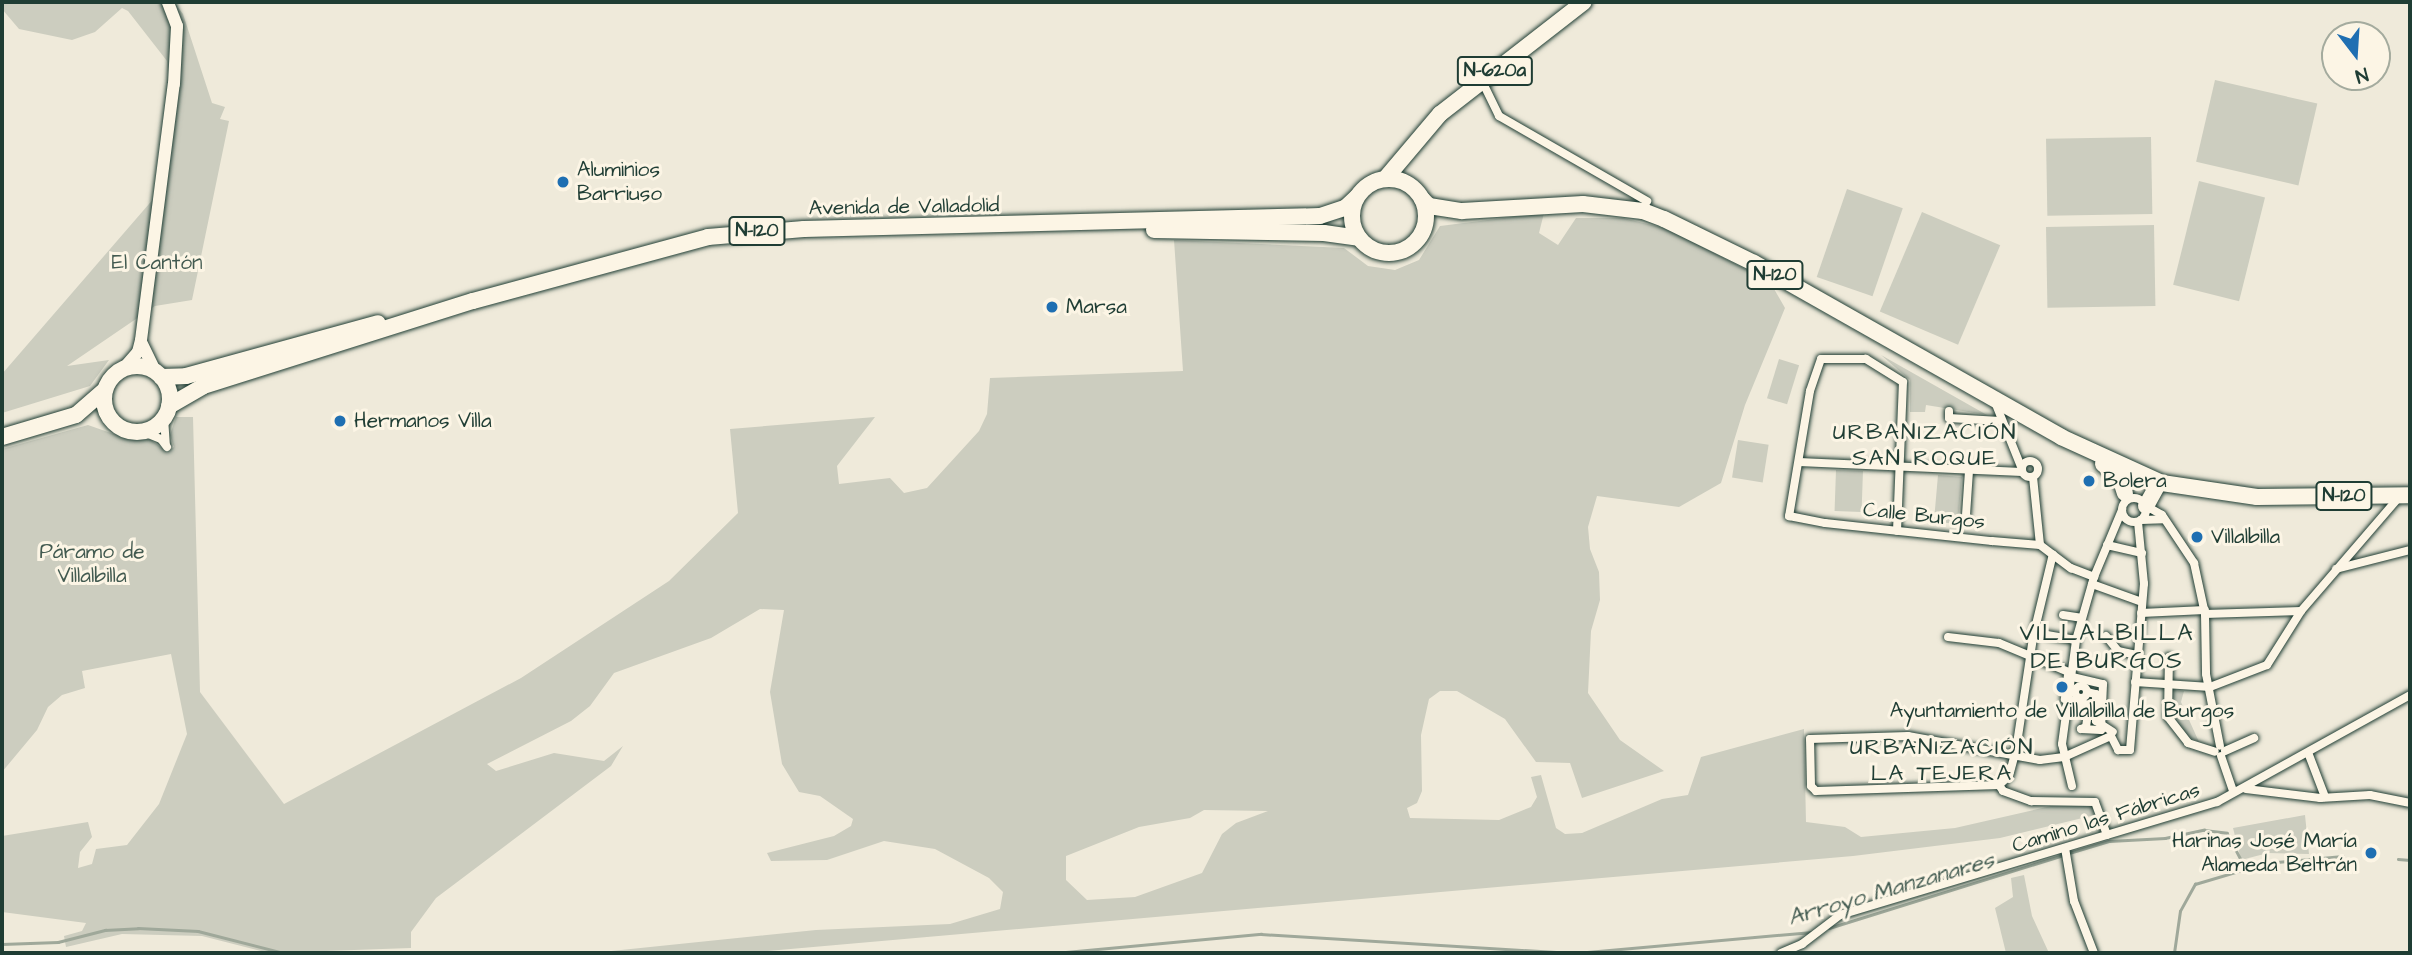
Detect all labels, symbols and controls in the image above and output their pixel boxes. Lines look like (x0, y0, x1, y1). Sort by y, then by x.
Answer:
north arrow (2321, 21, 2391, 91)
road number: N-620a (1456, 55, 1534, 86)
text: N (2352, 60, 2371, 89)
place label: Aluminios Barriuso (577, 157, 662, 207)
marker: Aluminios Barriuso (555, 174, 571, 190)
street label: Avenida de Valladolid (808, 193, 1000, 221)
road number: N-120 (727, 216, 787, 246)
park label: El Cantón (112, 250, 202, 276)
road number: N-120 (1745, 260, 1805, 290)
place label: Marsa (1066, 294, 1127, 320)
marker: Marsa (1044, 299, 1060, 315)
place label: Hermanos Villa (354, 408, 492, 434)
marker: Hermanos Villa (332, 413, 348, 429)
district label: URBANIZACIÓN SAN ROQUE (1834, 418, 2016, 472)
place label: Bolera (2103, 468, 2167, 494)
marker: Bolera (2081, 473, 2097, 489)
road number: N-120 (2314, 481, 2374, 512)
street label: Calle Burgos (1862, 497, 1986, 535)
place label: Villalbilla (2211, 524, 2280, 550)
marker: Villalbilla (2189, 529, 2205, 545)
park label: Páramo de Villalbilla (39, 539, 145, 589)
district label: VILLALBILLA DE BURGOS (2021, 620, 2193, 676)
marker: Ayuntamiento de Villalbilla de Burgos (2054, 679, 2070, 695)
place label: Ayuntamiento de Villalbilla de Burgos (1890, 698, 2234, 724)
district label: URBANIZACIÓN LA TEJERA (1851, 733, 2033, 787)
street label: Camino las Fábricas (2009, 777, 2203, 859)
place label: Harinas José María Alameda Beltrán (2172, 828, 2357, 878)
marker: Harinas José María Alameda Beltrán (2363, 845, 2379, 861)
water label: Arroyo Manzanares (1785, 846, 1997, 932)

